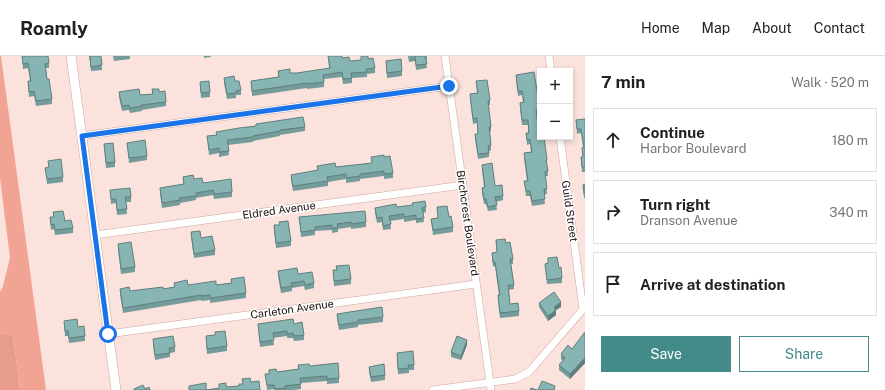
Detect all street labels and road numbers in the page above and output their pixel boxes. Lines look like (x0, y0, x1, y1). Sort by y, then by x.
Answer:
street label: Birchcrest Boulevard (455, 169, 481, 277)
street label: Guild Street (560, 180, 580, 242)
street label: Eldred Avenue (242, 199, 316, 221)
street label: Carleton Avenue (250, 297, 334, 321)

